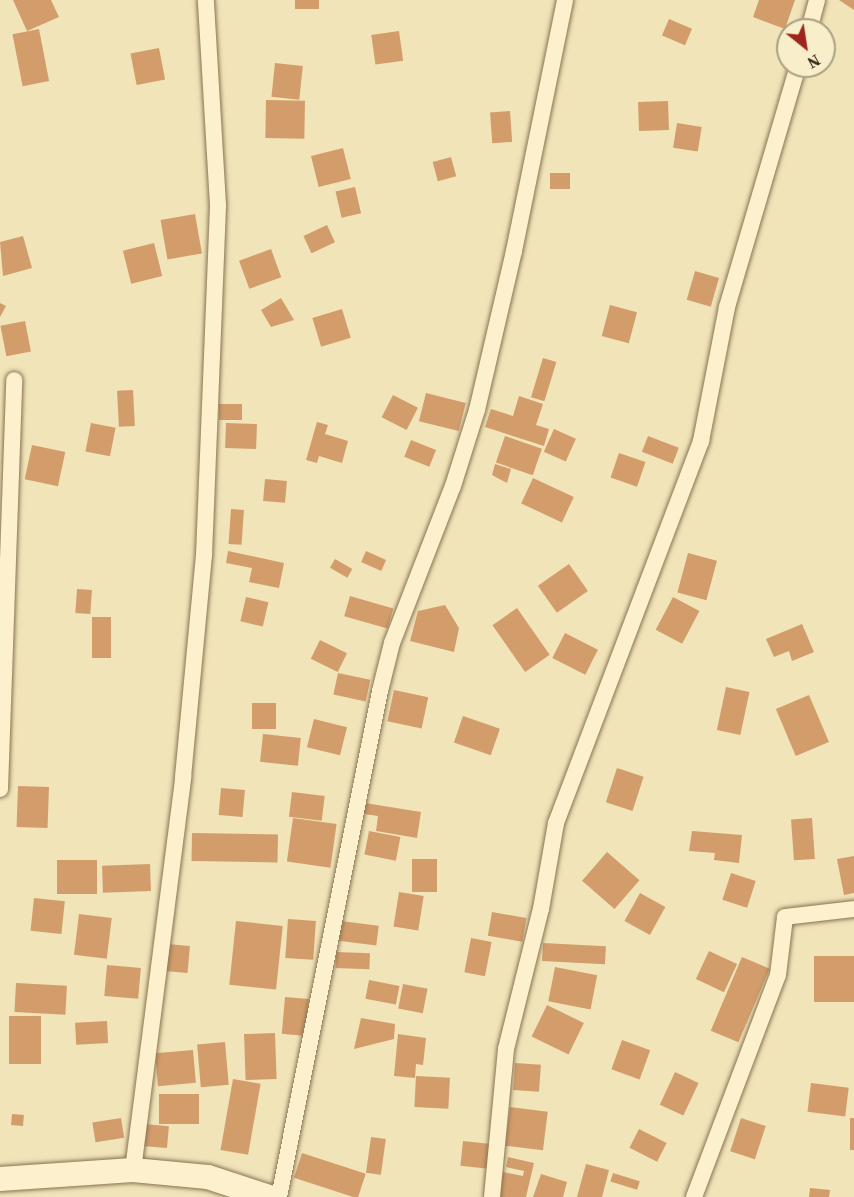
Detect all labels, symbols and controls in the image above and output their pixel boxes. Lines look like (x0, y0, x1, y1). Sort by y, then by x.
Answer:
north arrow (776, 18, 836, 78)
text: N (803, 49, 825, 74)

